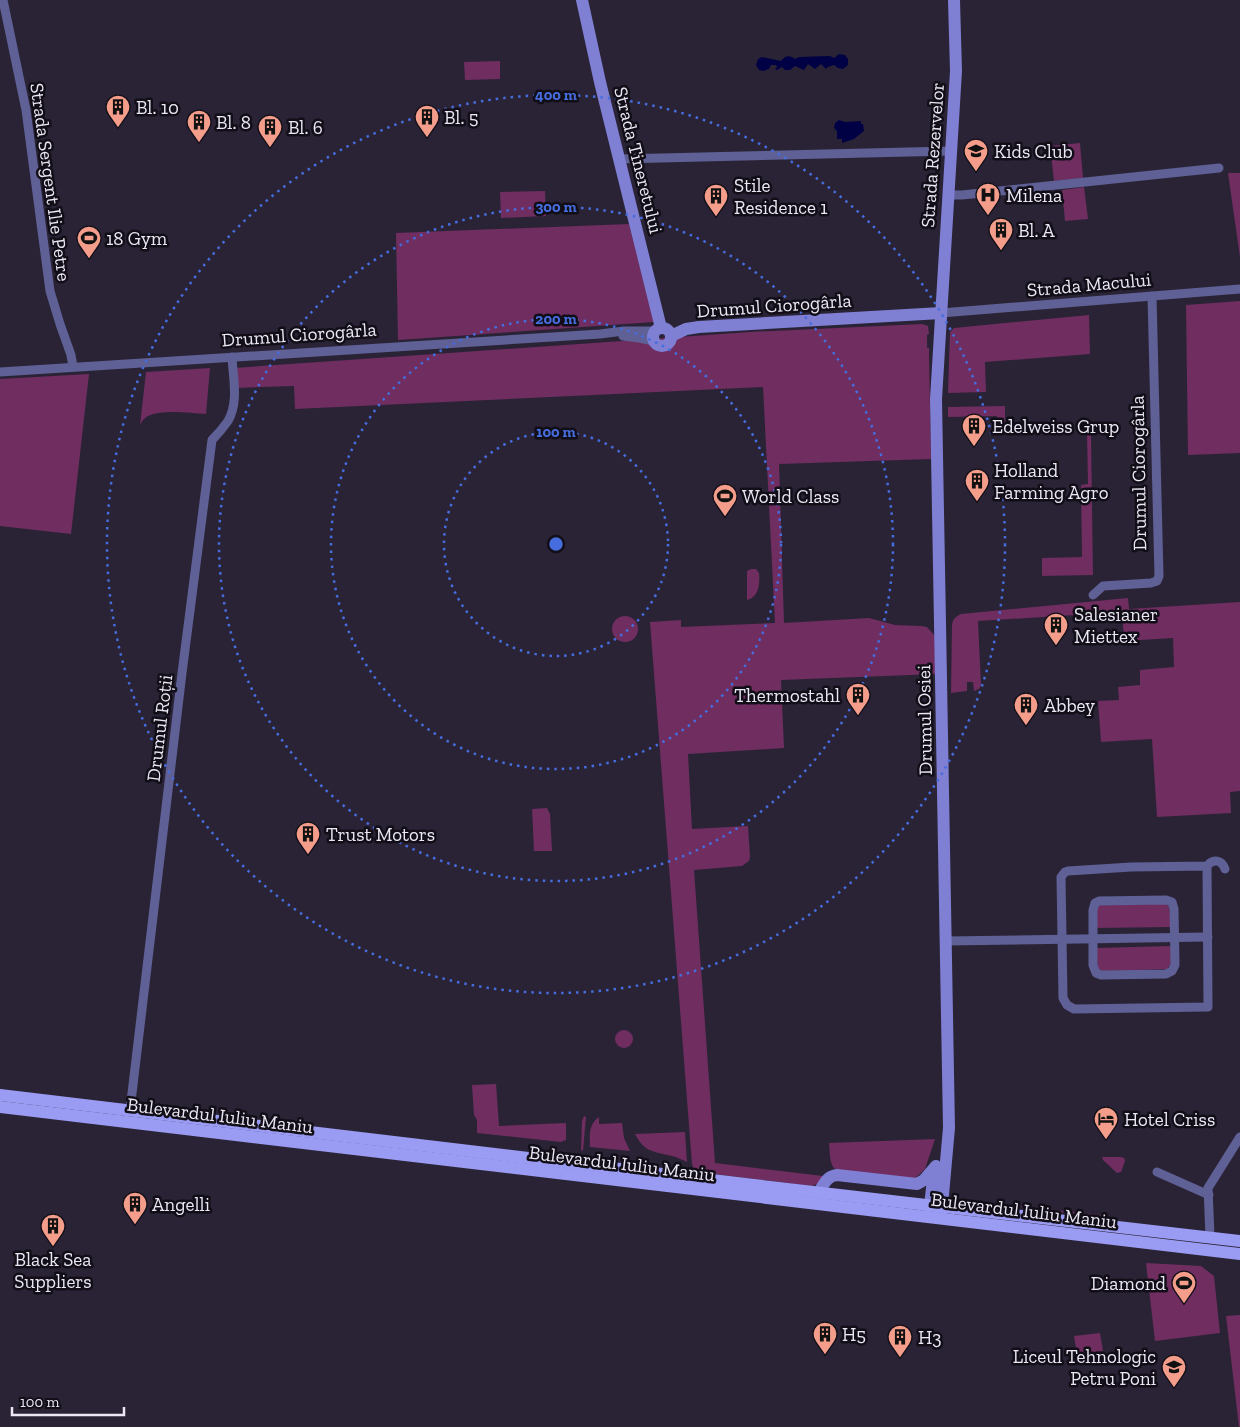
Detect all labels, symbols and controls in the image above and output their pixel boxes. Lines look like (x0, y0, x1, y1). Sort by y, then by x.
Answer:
street label: Strada Sergent Ilie Petre (25, 81, 76, 283)
street label: Strada Rezervelor (916, 82, 949, 228)
street label: Strada Tineretului (609, 84, 668, 236)
text: 400 m (535, 86, 577, 104)
building icon: Bl. 10 (105, 94, 131, 128)
place label: Bl. 10 (136, 96, 179, 119)
building icon: Bl. 5 (414, 104, 440, 138)
place label: Bl. 5 (444, 106, 478, 129)
building icon: Bl. 8 (186, 109, 212, 143)
place label: Bl. 8 (216, 111, 251, 134)
building icon: Bl. 6 (257, 114, 283, 148)
place label: Bl. 6 (288, 116, 323, 139)
school or university icon: Kids Club (963, 138, 989, 172)
place label: Kids Club (994, 140, 1073, 163)
place label: Stile Residence 1 (734, 174, 828, 219)
hospital icon: Milena (975, 182, 1001, 216)
building icon: Stile Residence 1 (703, 183, 729, 217)
place label: Milena (1006, 184, 1062, 207)
text: 300 m (535, 198, 577, 216)
building icon: Bl. A (988, 217, 1014, 251)
place label: Bl. A (1018, 219, 1055, 242)
sports icon: 18 Gym (76, 225, 102, 259)
place label: 18 Gym (106, 227, 168, 250)
street label: Strada Macului (1026, 268, 1152, 301)
street label: Drumul Ciorogârla (696, 289, 852, 322)
text: 200 m (535, 310, 577, 328)
street label: Drumul Ciorogârla (221, 318, 377, 351)
street label: Drumul Ciorogârla (1126, 395, 1151, 551)
building icon: Edelweiss Grup (961, 413, 987, 447)
place label: Edelweiss Grup (992, 415, 1119, 438)
text: 100 m (536, 423, 576, 441)
place label: Holland Farming Agro (994, 459, 1109, 504)
building icon: Holland Farming Agro (964, 468, 990, 502)
sports icon: World Class (712, 483, 738, 517)
place label: World Class (742, 485, 839, 508)
centre of rings (547, 535, 565, 553)
place label: Salesianer Miettex (1074, 603, 1158, 648)
building icon: Salesianer Miettex (1043, 612, 1069, 646)
street label: Drumul Osiei (912, 665, 937, 775)
street label: Drumul Roții (142, 673, 177, 783)
building icon: Thermostahl (845, 682, 871, 716)
place label: Thermostahl (734, 684, 840, 707)
building icon: Abbey (1013, 692, 1039, 726)
place label: Abbey (1044, 694, 1095, 717)
building icon: Trust Motors (295, 821, 321, 855)
place label: Trust Motors (326, 823, 435, 846)
street label: Bulevardul Iuliu Maniu (126, 1093, 315, 1138)
hotel icon: Hotel Criss (1093, 1106, 1119, 1140)
place label: Hotel Criss (1124, 1108, 1215, 1131)
street label: Bulevardul Iuliu Maniu (528, 1141, 717, 1186)
street label: Bulevardul Iuliu Maniu (930, 1188, 1119, 1233)
building icon: Angelli (122, 1191, 148, 1225)
place label: Angelli (152, 1193, 210, 1216)
building icon: Black Sea Suppliers (40, 1213, 66, 1247)
place label: Black Sea Suppliers (14, 1248, 92, 1293)
sports icon: Diamond (1171, 1270, 1197, 1304)
place label: Diamond (1091, 1272, 1167, 1295)
building icon: H5 (812, 1321, 838, 1355)
place label: H5 (842, 1323, 866, 1346)
building icon: H3 (887, 1324, 913, 1358)
place label: H3 (918, 1326, 942, 1349)
place label: Liceul Tehnologic Petru Poni (1013, 1345, 1156, 1390)
school or university icon: Liceul Tehnologic Petru Poni (1161, 1354, 1187, 1388)
scale bar (12, 1384, 125, 1416)
text: 100 m (20, 1393, 59, 1411)

